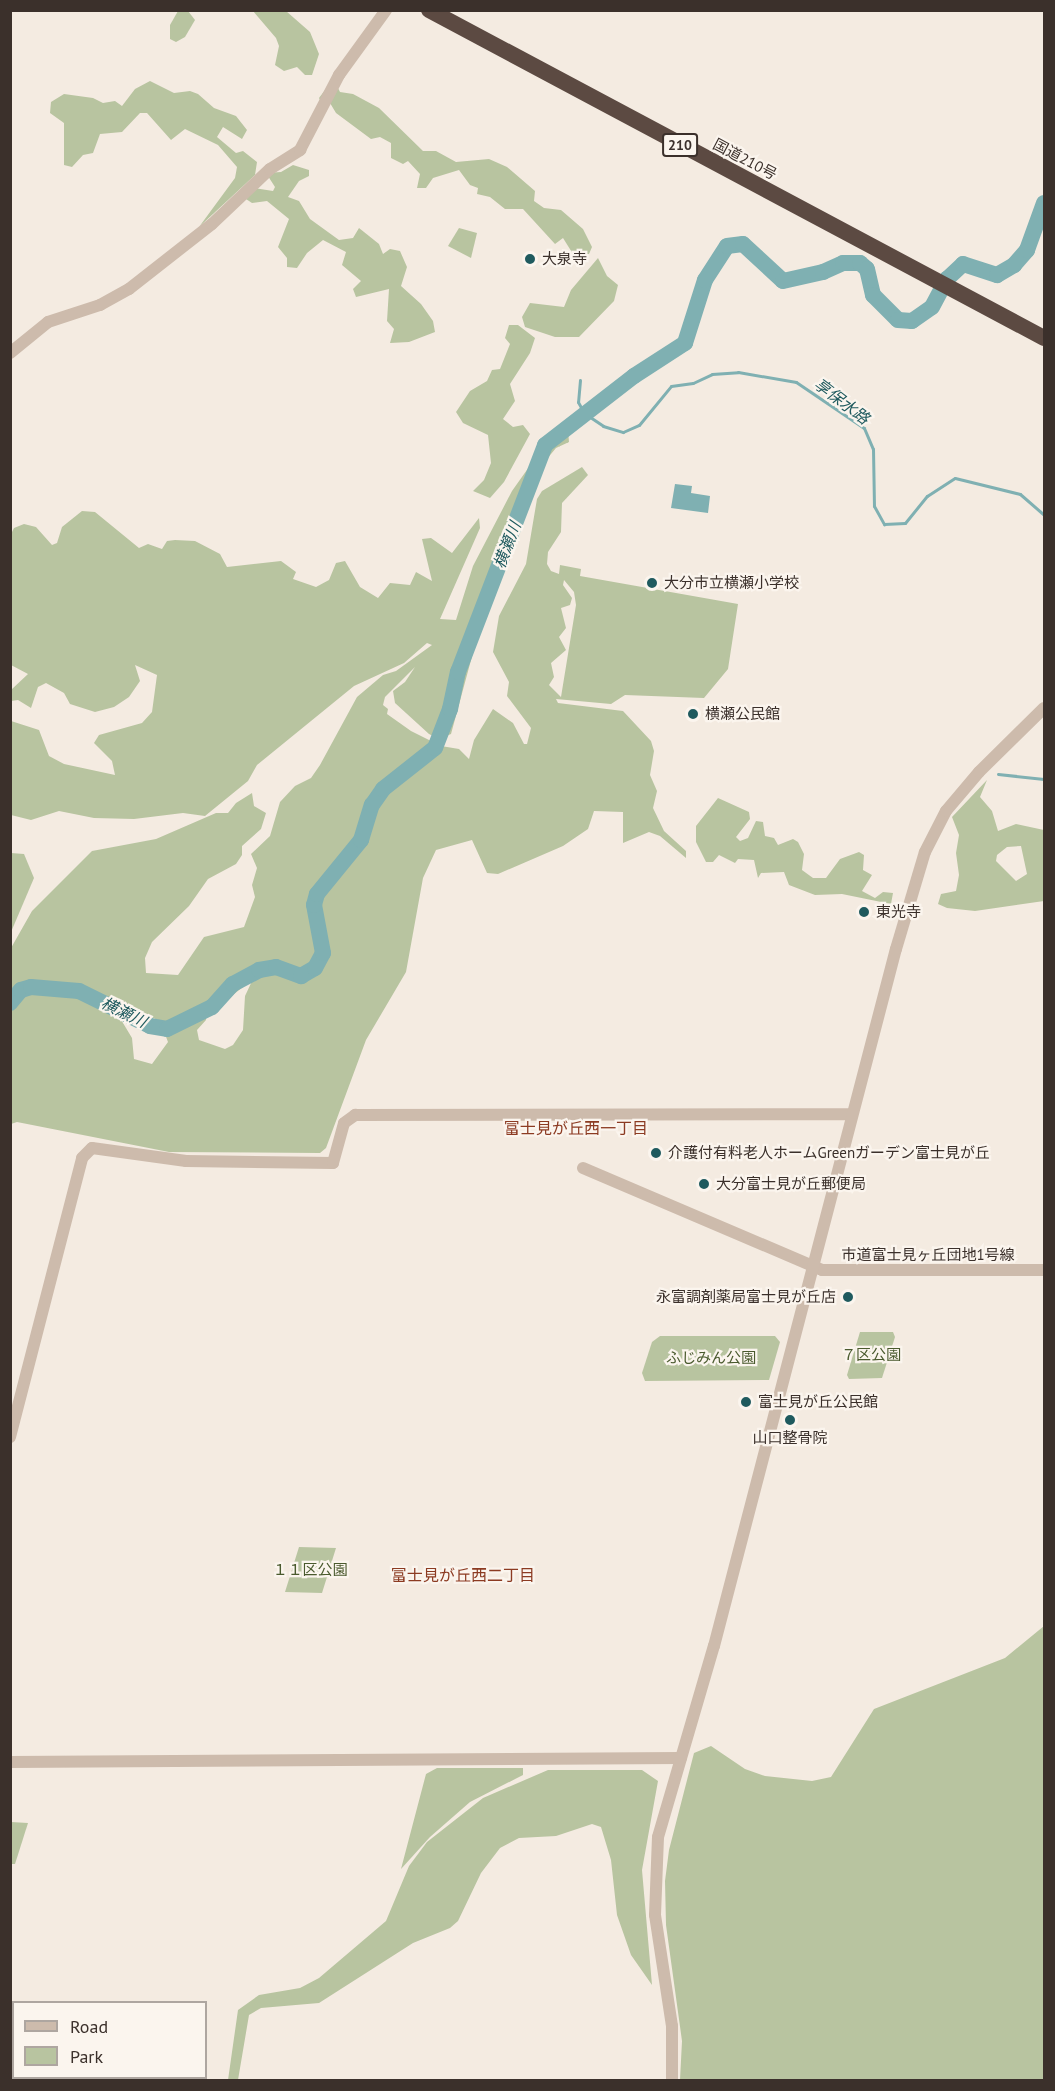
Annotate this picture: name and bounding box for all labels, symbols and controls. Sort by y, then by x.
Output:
road number: 210 [662,134,698,156]
street label: 国道210号 [710,135,780,183]
place label: 大泉寺 [542,250,587,268]
marker: 大泉寺 [523,252,537,266]
water label: 享保水路 [811,374,873,428]
water label: 横瀬川 [489,519,525,571]
place label: 大分市立横瀬小学校 [664,574,799,592]
marker: 大分市立横瀬小学校 [645,576,659,590]
place label: 横瀬公民館 [705,705,780,723]
marker: 横瀬公民館 [686,707,700,721]
place label: 東光寺 [876,903,921,921]
marker: 東光寺 [857,905,871,919]
water label: 横瀬川 [98,993,150,1031]
district label: 富士見が丘西一丁目 [504,1118,648,1138]
place label: 介護付有料老人ホームGreenガーデン富士見が丘 [668,1144,991,1162]
marker: 介護付有料老人ホームGreenガーデン富士見が丘 [649,1146,663,1160]
place label: 大分富士見が丘郵便局 [716,1175,866,1193]
marker: 大分富士見が丘郵便局 [697,1177,711,1191]
street label: 市道富士見ヶ丘団地1号線 [841,1246,1015,1264]
place label: 永富調剤薬局富士見が丘店 [656,1288,836,1306]
marker: 永富調剤薬局富士見が丘店 [841,1290,855,1304]
park label: ７区公園 [841,1346,901,1364]
park label: ふじみん公園 [666,1349,756,1367]
place label: 富士見が丘公民館 [758,1393,878,1411]
marker: 富士見が丘公民館 [739,1395,753,1409]
marker: 山口整骨院 [783,1413,797,1427]
place label: 山口整骨院 [753,1429,827,1447]
park label: １１区公園 [273,1561,347,1579]
district label: 富士見が丘西二丁目 [391,1565,535,1585]
legend [12,2001,207,2079]
text: Road [70,2015,108,2038]
text: Park [70,2045,103,2068]

